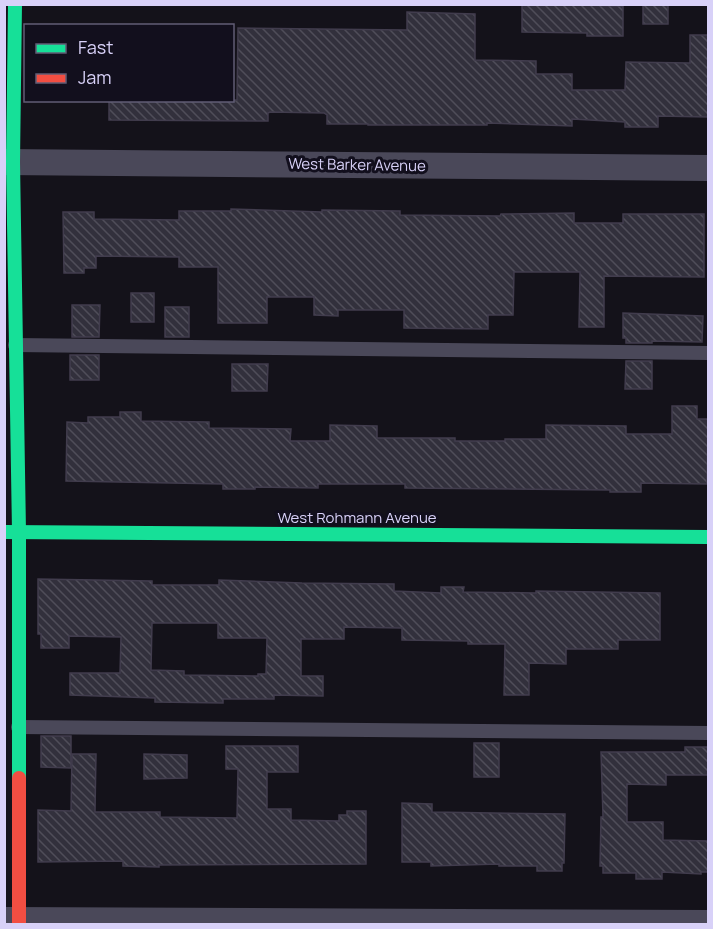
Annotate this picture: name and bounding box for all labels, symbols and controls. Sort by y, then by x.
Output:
legend [24,24,234,102]
text: Fast [78,35,113,59]
text: Jam [78,65,112,89]
street label: West Barker Avenue [288,153,426,176]
street label: West Rohmann Avenue [277,507,437,528]

